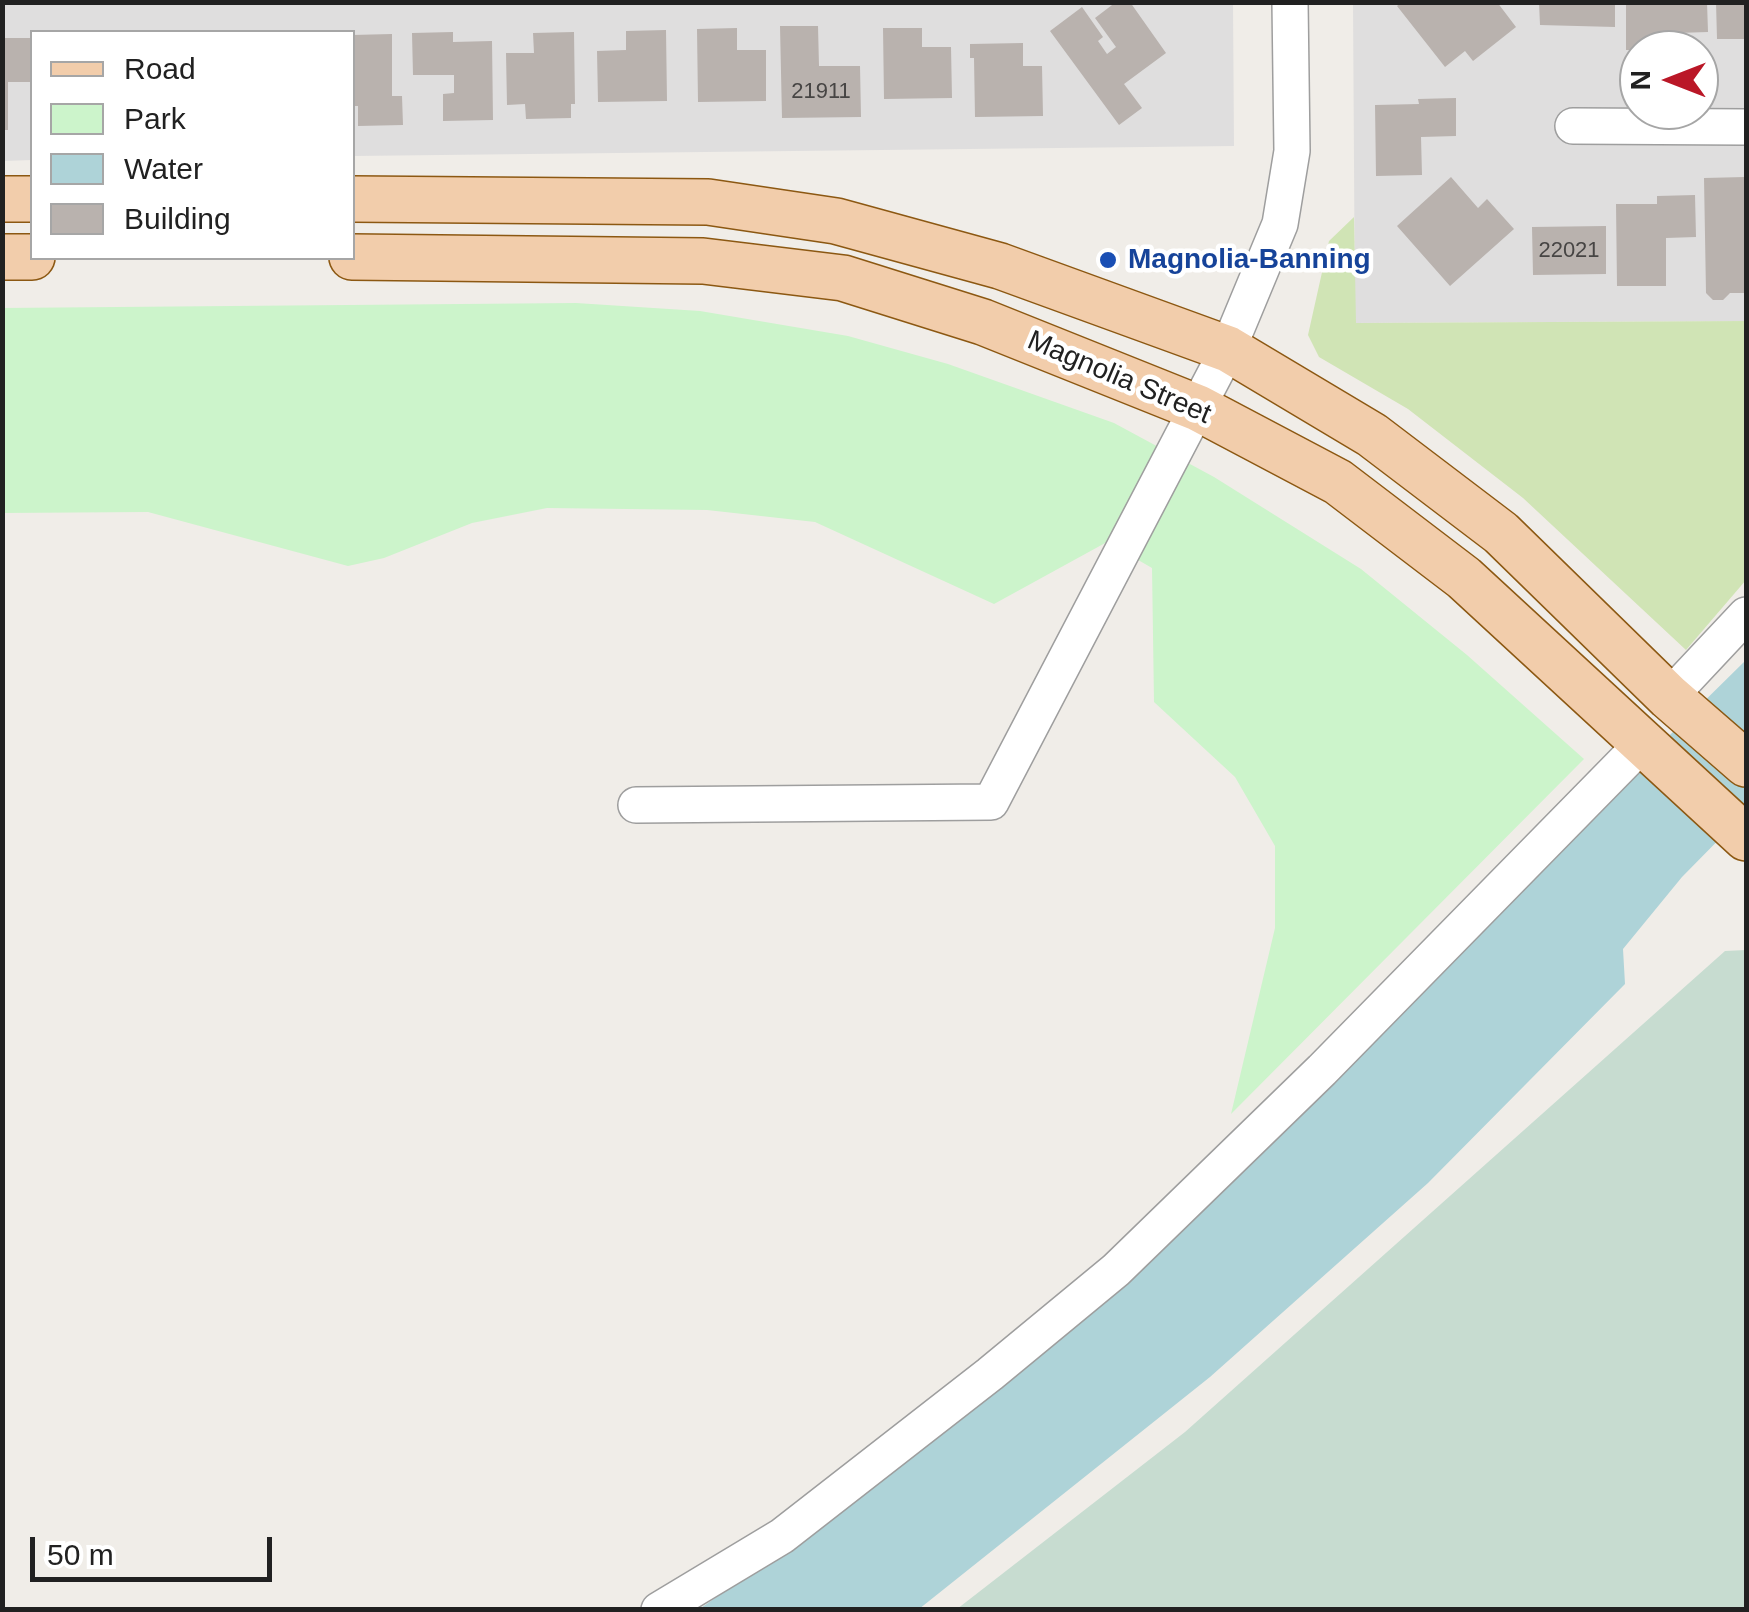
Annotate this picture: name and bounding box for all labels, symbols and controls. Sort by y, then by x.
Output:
legend [30,30,355,260]
north arrow [1619,30,1719,130]
text: Road [124,52,196,85]
text: N [1625,70,1656,90]
house number: 21911 [791,79,851,105]
text: Park [124,102,186,135]
text: Water [124,152,203,185]
text: Building [124,202,231,235]
house number: 22021 [1538,238,1600,264]
place label: Magnolia-Banning [1128,243,1371,277]
marker: Magnolia-Banning [1097,249,1119,271]
street label: Magnolia Street [1022,324,1216,432]
scale bar [35,1517,278,1579]
text: 50 m [47,1538,114,1571]

